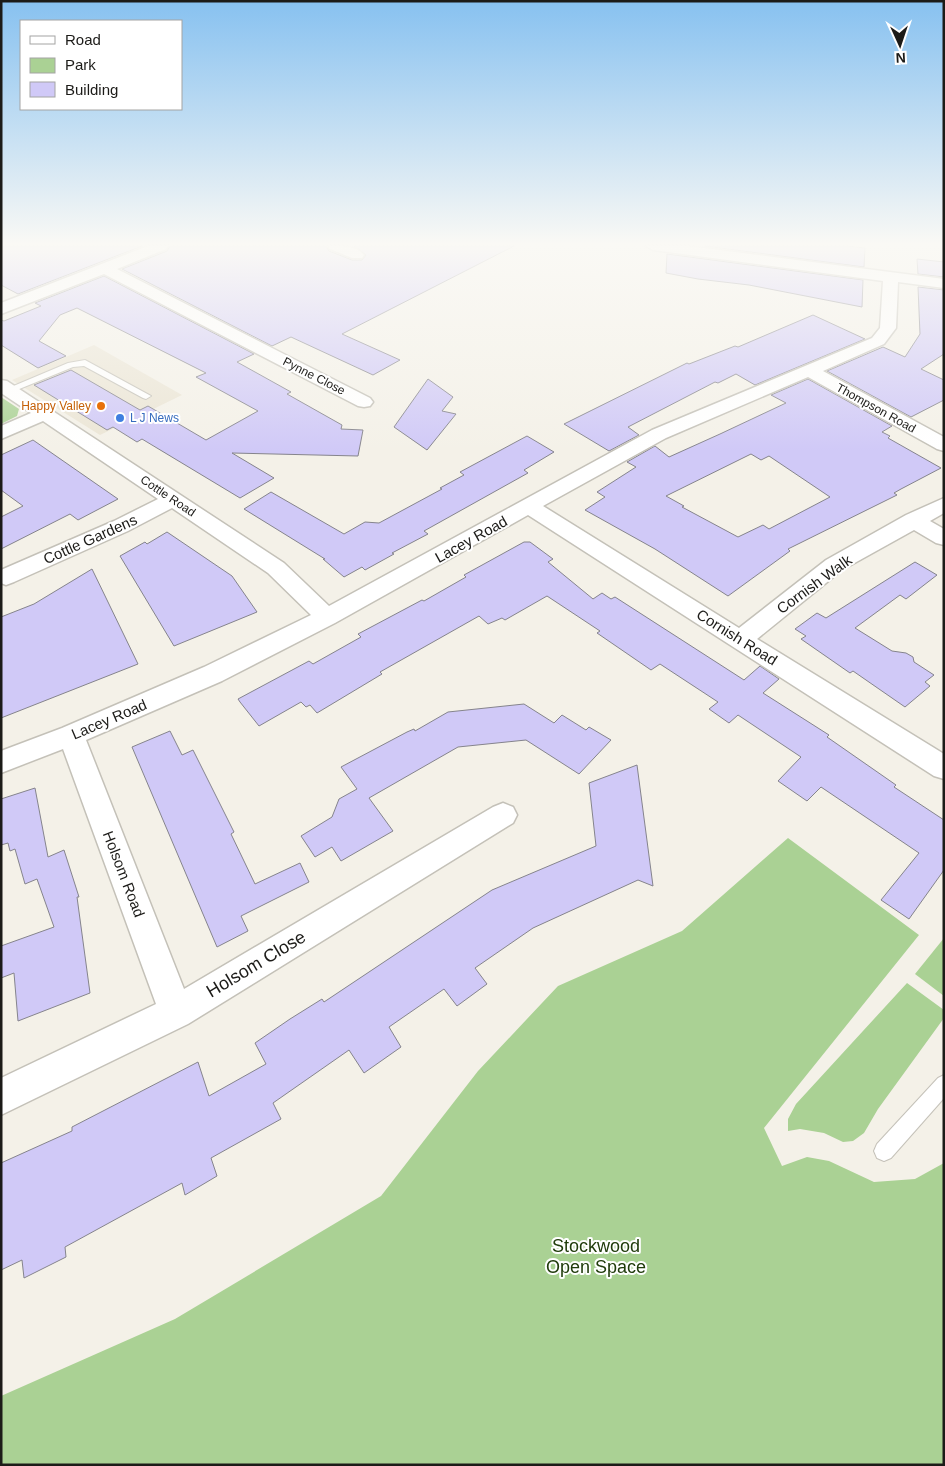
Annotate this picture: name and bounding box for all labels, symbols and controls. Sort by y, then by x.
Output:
legend [20,20,182,110]
north arrow [875,20,925,70]
text: Road [65,31,101,48]
text: N [895,50,906,66]
text: Park [65,56,96,73]
text: Building [65,81,118,98]
street label: Pynne Close [281,354,348,398]
street label: Thompson Road [834,380,918,436]
place label: Happy Valley [21,399,91,413]
marker: Happy Valley [95,400,107,412]
place label: L J News [130,411,179,425]
marker: L J News [114,412,126,424]
street label: Cottle Road [138,472,198,520]
street label: Cottle Gardens [40,511,140,567]
street label: Lacey Road [432,512,510,566]
street label: Cornish Walk [773,551,855,617]
street label: Cornish Road [694,605,780,669]
street label: Lacey Road [69,696,149,742]
street label: Holsom Road [100,829,148,919]
street label: Holsom Close [203,927,309,1001]
park label: Stockwood Open Space [546,1236,646,1277]

